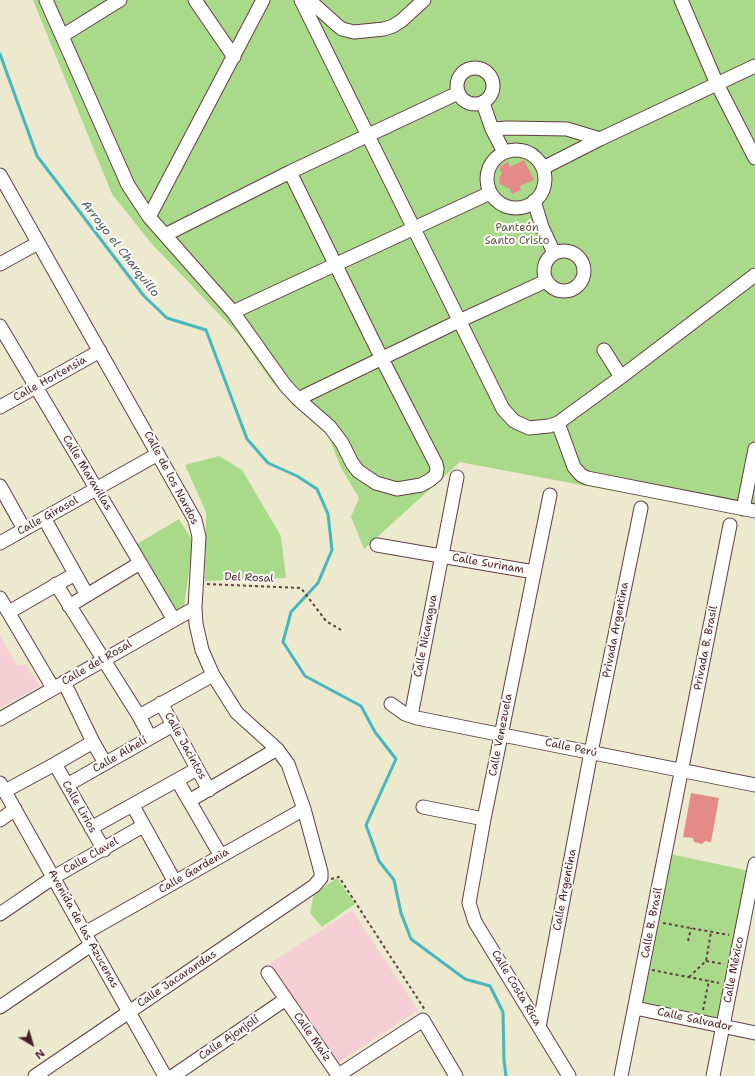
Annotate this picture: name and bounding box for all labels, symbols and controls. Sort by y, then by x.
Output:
water label: Arroyo el Charquillo [78,198,162,300]
park label: Panteón Santo Cristo [485,221,549,247]
street label: Calle Hortensia [11,353,89,405]
street label: Calle de los Nardos [141,429,201,527]
street label: Calle Maravillas [59,433,115,513]
street label: Calle Girasol [15,494,81,538]
street label: Calle Surinam [451,551,525,577]
street label: Del Rosal [224,571,274,585]
street label: Privada Argentina [600,581,632,679]
street label: Calle Nicaragua [411,593,441,679]
street label: Privada B. Brasil [691,605,721,691]
street label: Calle del Rosal [59,637,135,689]
street label: Calle Venezuela [486,692,516,778]
street label: Calle Jacintos [161,710,209,782]
street label: Calle Alhelí [91,734,149,776]
street label: Calle Perú [544,736,598,760]
street label: Calle Lirios [59,778,99,836]
street label: Calle Clavel [61,835,121,877]
street label: Calle Gardenia [156,846,232,896]
street label: Calle Argentina [551,848,579,932]
street label: Avenida de las Azucenas [45,867,121,991]
street label: Calle B. Brasil [639,887,665,959]
street label: Calle México [721,936,747,1004]
street label: Calle Jacarandas [135,948,219,1010]
street label: Calle Costa Rica [488,948,544,1028]
street label: Calle Salvador [656,1006,734,1034]
street label: Calle Maíz [290,1010,334,1064]
street label: Calle Ajonjolí [196,1013,262,1063]
north arrow [12,1024,52,1064]
text: N [32,1045,48,1062]

